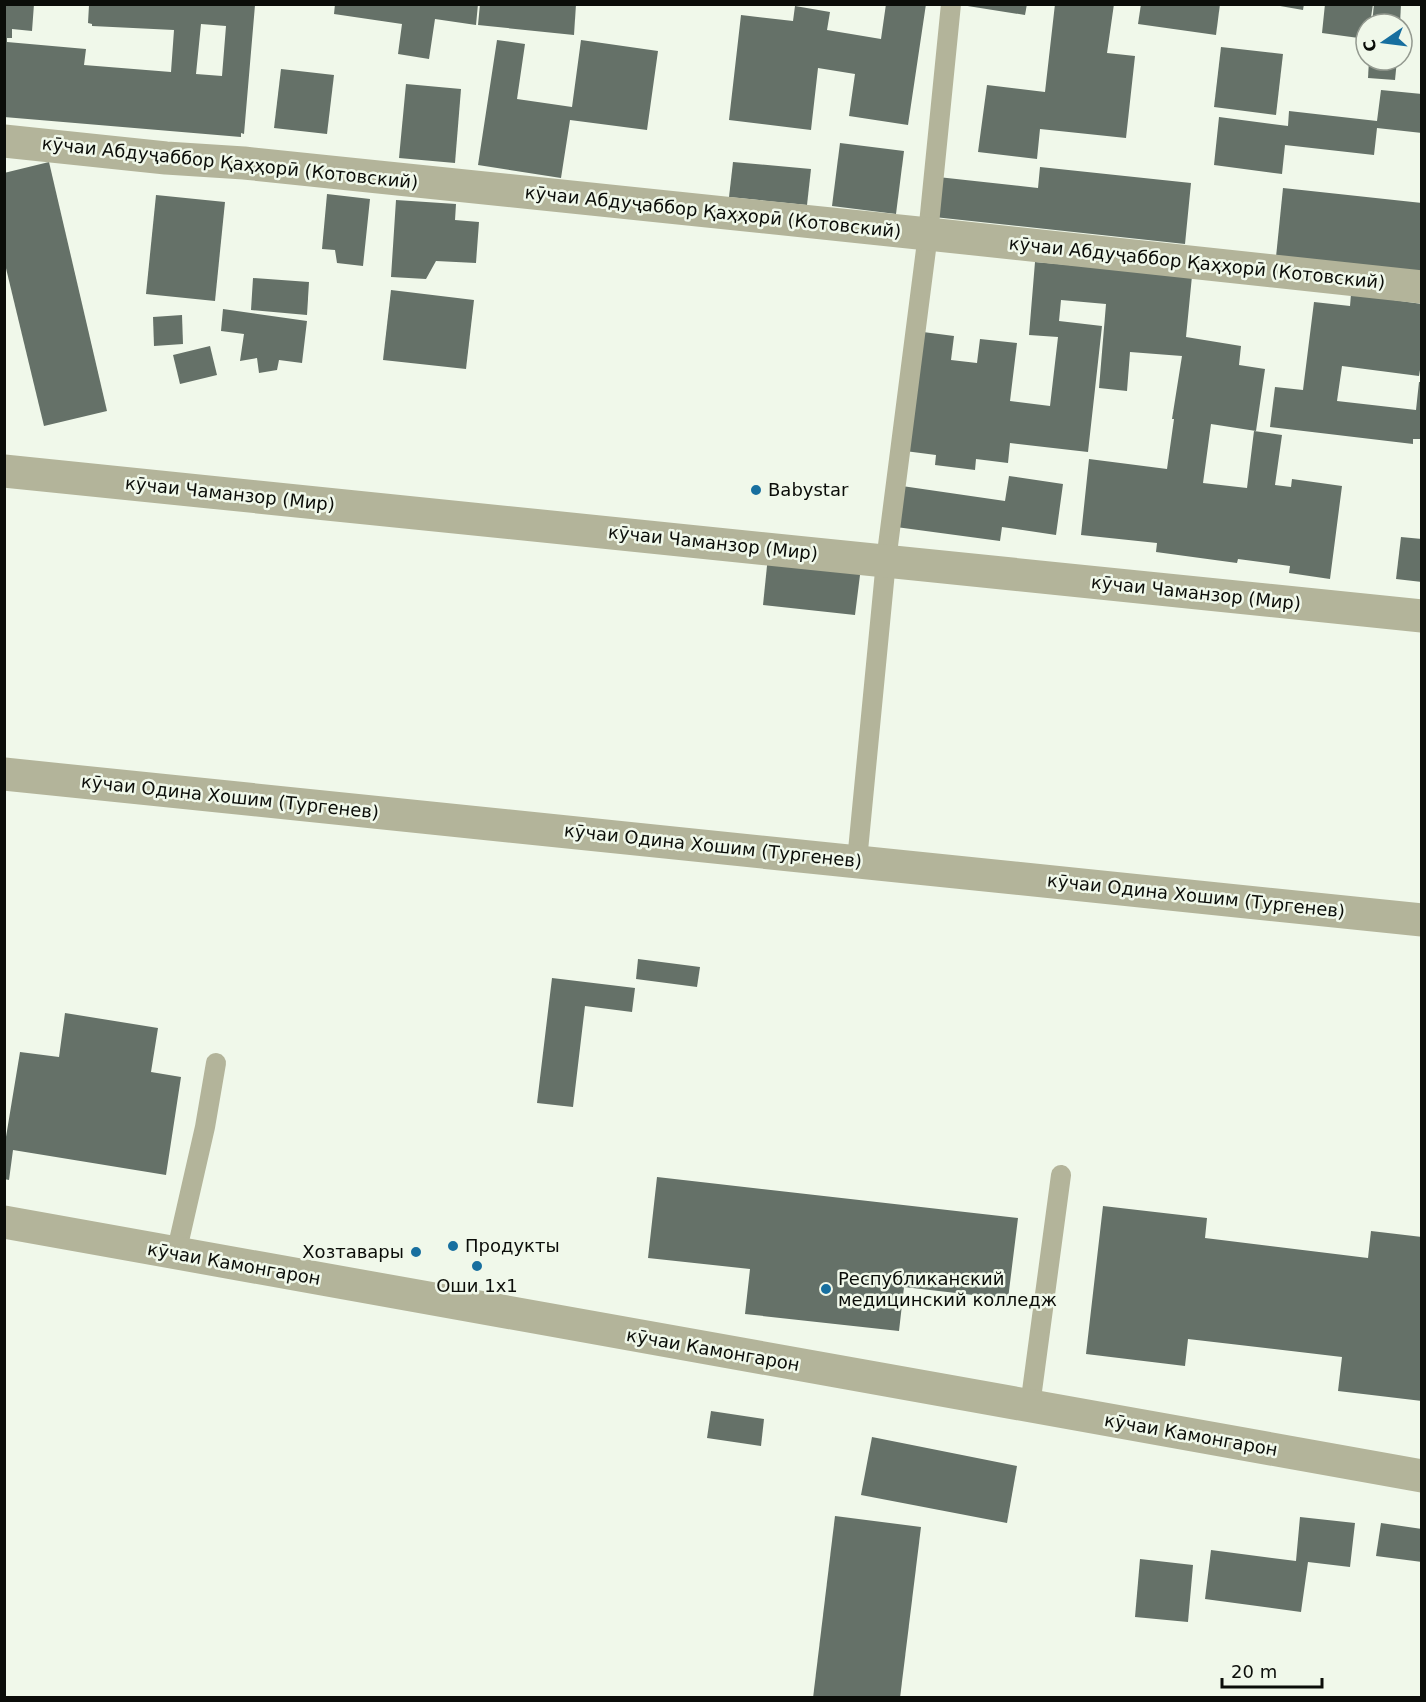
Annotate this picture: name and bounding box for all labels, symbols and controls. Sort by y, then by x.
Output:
north arrow [1354,12,1414,72]
text: С [1359,38,1381,54]
street label: кӯчаи Абдуҷаббор Қаҳҳорӣ (Котовский) [41,132,419,193]
street label: кӯчаи Абдуҷаббор Қаҳҳорӣ (Котовский) [524,181,902,242]
street label: кӯчаи Абдуҷаббор Қаҳҳорӣ (Котовский) [1008,232,1386,293]
street label: кӯчаи Чаманзор (Мир) [124,472,336,515]
place label: Babystar [768,479,849,500]
marker: Babystar [749,483,763,497]
street label: кӯчаи Чаманзор (Мир) [607,521,819,564]
street label: кӯчаи Чаманзор (Мир) [1090,571,1302,614]
street label: кӯчаи Одина Хошим (Тургенев) [80,770,380,823]
street label: кӯчаи Одина Хошим (Тургенев) [563,819,863,872]
street label: кӯчаи Одина Хошим (Тургенев) [1046,869,1346,922]
place label: Продукты [465,1235,560,1256]
street label: кӯчаи Камонгарон [146,1238,322,1289]
marker: Продукты [446,1239,460,1253]
place label: Хозтавары [302,1241,404,1262]
marker: Хозтавары [409,1245,423,1259]
marker: Оши 1x1 [470,1259,484,1273]
place label: Республиканский медицинский колледж [838,1268,1057,1310]
place label: Оши 1x1 [436,1275,518,1296]
marker: Республиканский медицинский колледж [819,1282,833,1296]
street label: кӯчаи Камонгарон [625,1324,801,1375]
street label: кӯчаи Камонгарон [1103,1409,1279,1460]
scale bar [1222,1651,1322,1689]
text: 20 m [1231,1661,1277,1682]

